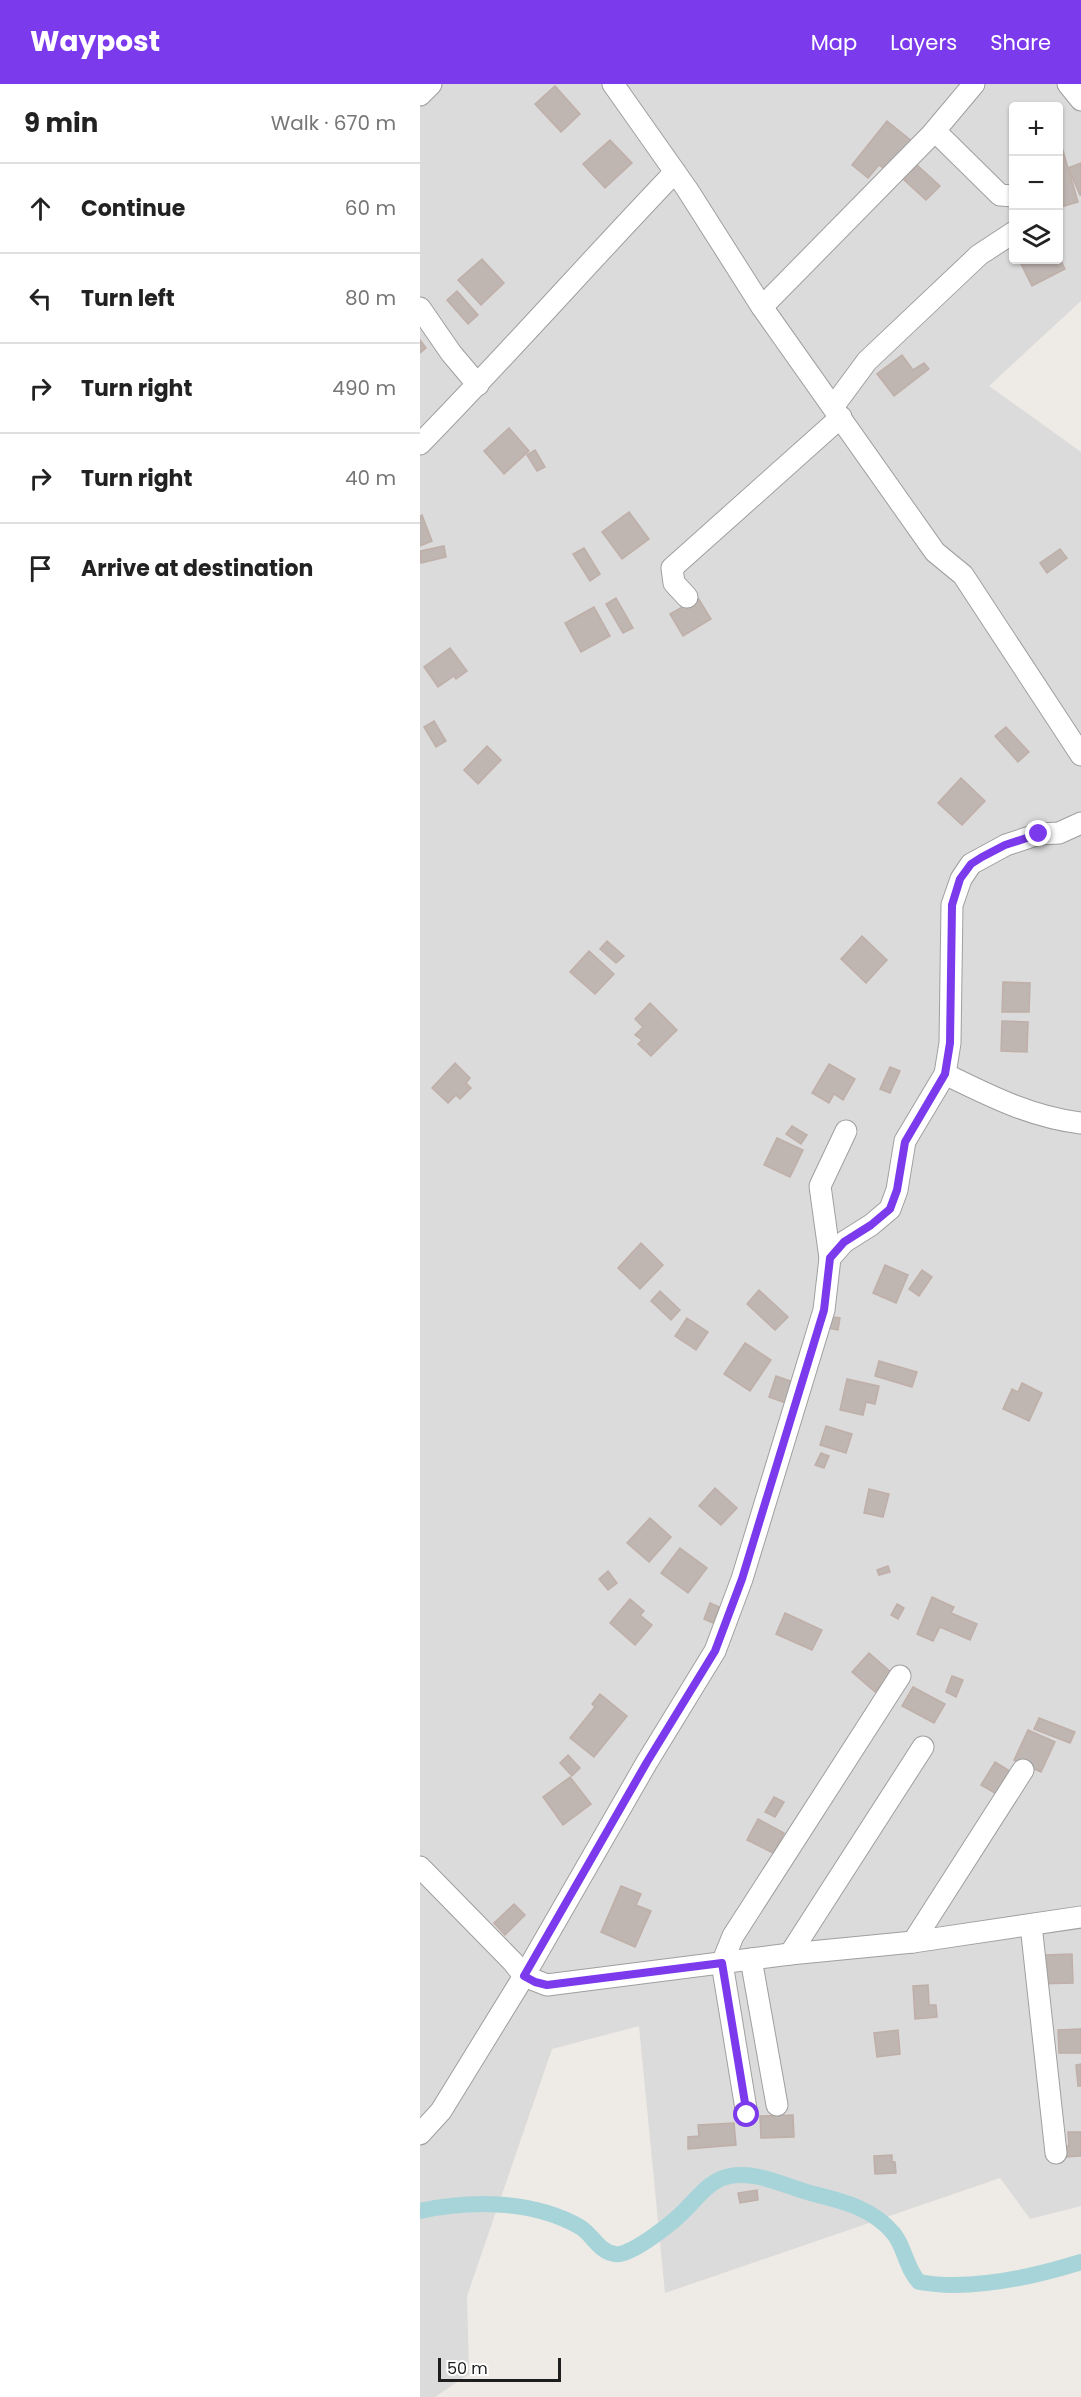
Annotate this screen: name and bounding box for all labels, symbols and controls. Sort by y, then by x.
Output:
text: Waypost [30,22,160,61]
text: Map [811,28,857,57]
text: Layers [890,28,957,57]
text: Share [990,28,1051,57]
map controls [1009,102,1063,264]
button: + [1009,102,1063,156]
text: 9 min [24,105,98,141]
text: Walk · 670 m [271,109,396,137]
button: − [1009,156,1063,210]
icon: ahead [24,192,57,225]
text: Continue [81,193,185,224]
text: 60 m [345,194,396,222]
button: layers [1009,210,1063,264]
icon: left [24,282,57,315]
text: Turn left [81,283,175,314]
text: 80 m [345,284,396,312]
icon: right [24,372,57,405]
text: Turn right [81,373,192,404]
text: 490 m [332,374,396,402]
icon: right [24,462,57,495]
text: Turn right [81,463,192,494]
text: 40 m [345,464,396,492]
icon: arrive [24,552,57,585]
text: Arrive at destination [81,553,313,584]
route end [1025,820,1051,846]
route start [733,2101,759,2127]
scale bar [438,2355,561,2382]
text: 50 m [447,2357,488,2380]

